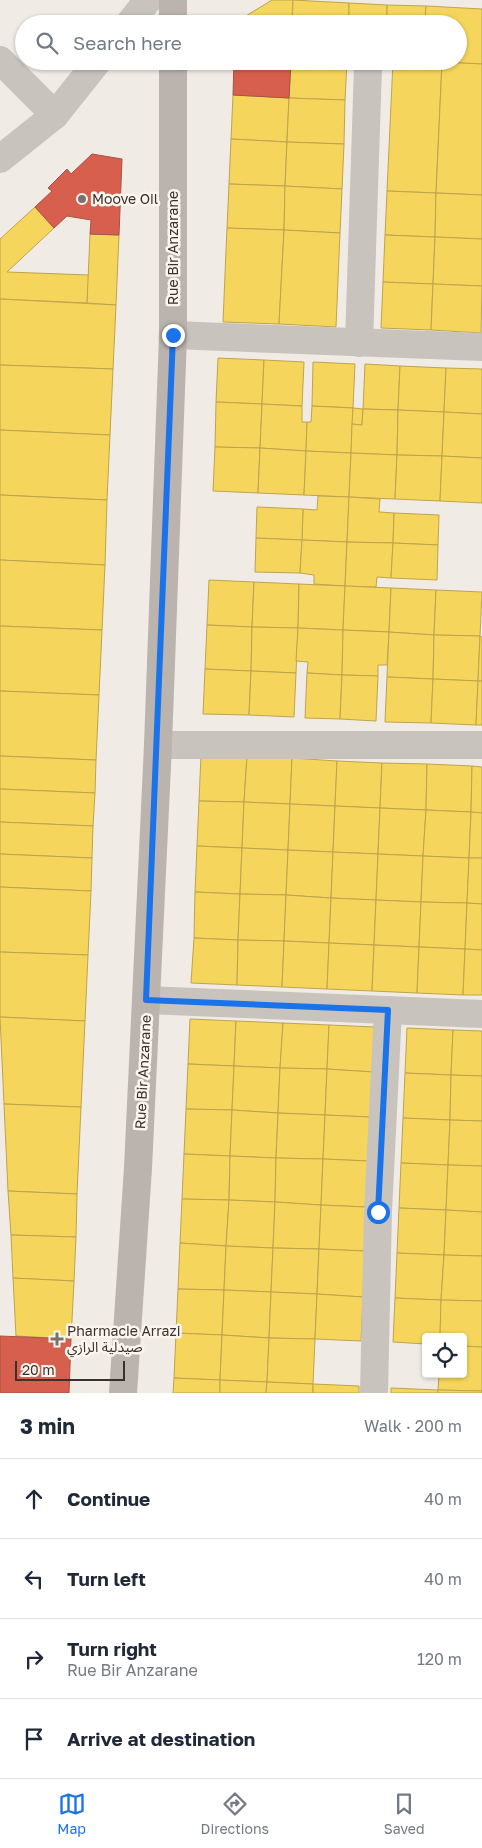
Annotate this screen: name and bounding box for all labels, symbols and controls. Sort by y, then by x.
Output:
search box [15,15,467,70]
icon: search [33,29,61,57]
text: Search here [73,31,182,54]
place label: Moove Oil [92,190,158,207]
street label: Rue Bir Anzarane [164,191,181,305]
marker: Moove Oil [76,193,88,205]
route end [162,324,185,347]
street label: Rue Bir Anzarane [131,1014,154,1130]
route start [367,1201,390,1224]
place label: Pharmacie Arrazi صيدلية الرازي [67,1322,180,1358]
marker: Pharmacie Arrazi صيدلية الرازي [51,1333,63,1345]
map controls [422,1333,467,1378]
button: locate [422,1333,467,1378]
scale bar [15,1358,125,1381]
text: 20 m [22,1361,55,1378]
text: 3 min [20,1413,75,1439]
text: Walk · 200 m [364,1416,462,1436]
icon: ahead [20,1485,48,1513]
text: Continue [67,1487,150,1510]
text: 40 m [424,1489,462,1509]
icon: left [20,1565,48,1593]
text: Turn left [67,1567,146,1590]
text: 40 m [424,1569,462,1589]
text: Turn right [67,1637,157,1660]
icon: right [20,1645,48,1673]
text: 120 m [417,1649,462,1669]
text: Rue Bir Anzarane [67,1660,198,1680]
icon: arrive [20,1725,48,1753]
text: Arrive at destination [67,1727,255,1750]
tab: Map [57,1790,86,1837]
tab: Directions [201,1790,269,1837]
tab: Saved [384,1790,425,1837]

